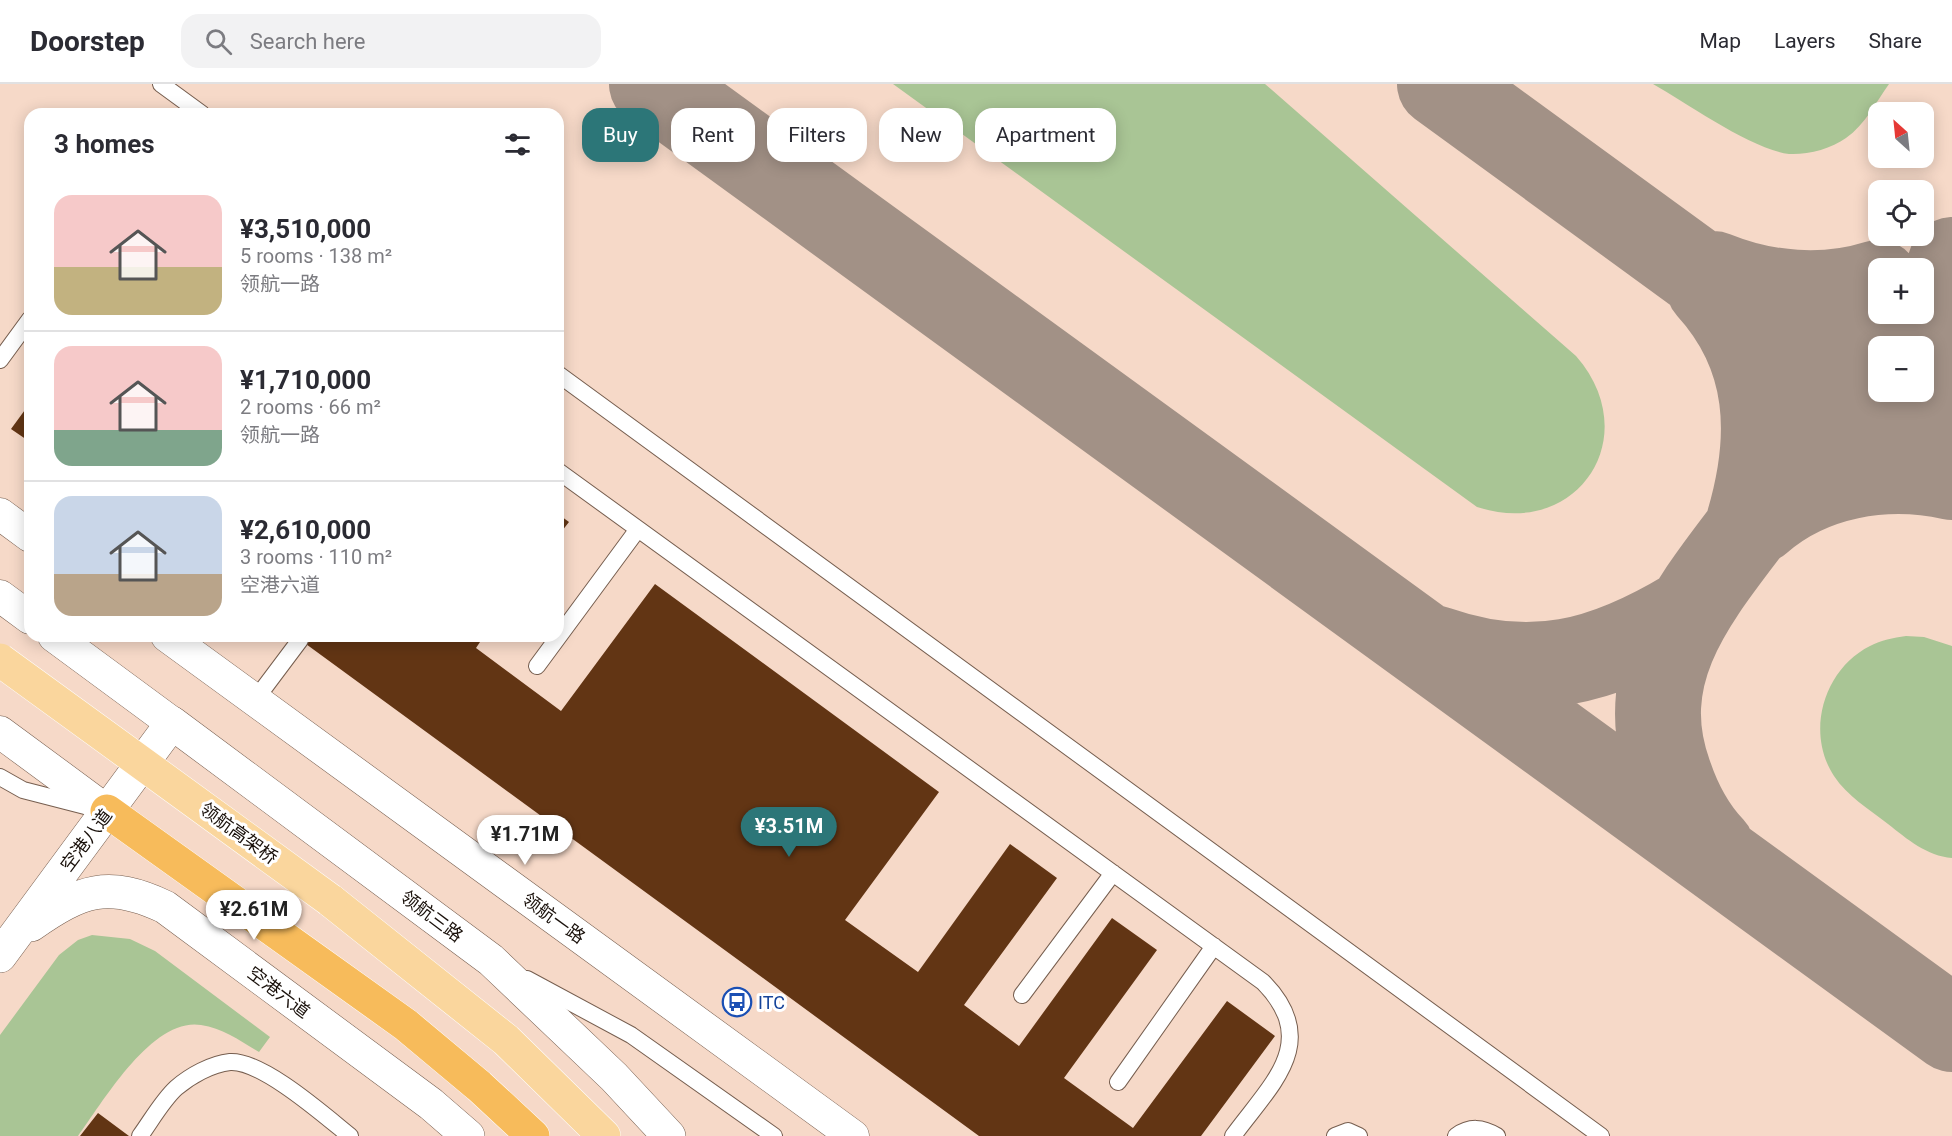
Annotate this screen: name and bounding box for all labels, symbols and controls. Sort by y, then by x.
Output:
search box [181,14,601,68]
text: Doorstep [30,25,145,58]
icon: search [202,25,235,58]
text: Search here [250,29,366,54]
text: Map [1699,29,1741,53]
text: Layers [1774,29,1835,53]
text: Share [1868,29,1922,53]
north arrow [1868,102,1934,168]
map controls [1868,102,1934,402]
chip: Buy [582,108,659,162]
chip: Rent [671,108,755,162]
chip: Filters [767,108,867,162]
chip: New [879,108,963,162]
chip: Apartment [975,108,1116,162]
icon: filters [501,128,534,161]
text: 3 homes [54,129,155,159]
button: locate [1868,180,1934,246]
text: ¥3,510,000 [240,214,371,244]
icon: home [102,219,174,291]
text: 5 rooms · 138 m² [240,244,392,268]
button: + [1868,258,1934,324]
text: 领航一路 [240,272,320,296]
button: − [1868,336,1934,402]
text: ¥1,710,000 [240,365,371,395]
icon: home [102,370,174,442]
text: 2 rooms · 66 m² [240,395,381,419]
text: 领航一路 [240,423,320,447]
text: ¥2,610,000 [240,515,371,545]
icon: home [102,520,174,592]
text: 3 rooms · 110 m² [240,545,392,569]
text: 空港六道 [240,573,320,597]
street label: 领航高架桥 [196,798,282,868]
street label: 空港八道 [56,805,116,875]
pin: ¥3.51M [740,807,838,858]
text: ¥3.51M [755,814,823,838]
pin: ¥1.71M [476,815,574,866]
text: ¥1.71M [491,822,559,846]
street label: 领航三路 [397,886,467,946]
street label: 领航一路 [519,888,589,948]
pin: ¥2.61M [205,890,303,941]
text: ¥2.61M [220,897,288,921]
street label: 空港六道 [244,962,314,1022]
bus stop icon: ITC [721,986,753,1018]
place label: ITC [758,992,785,1013]

